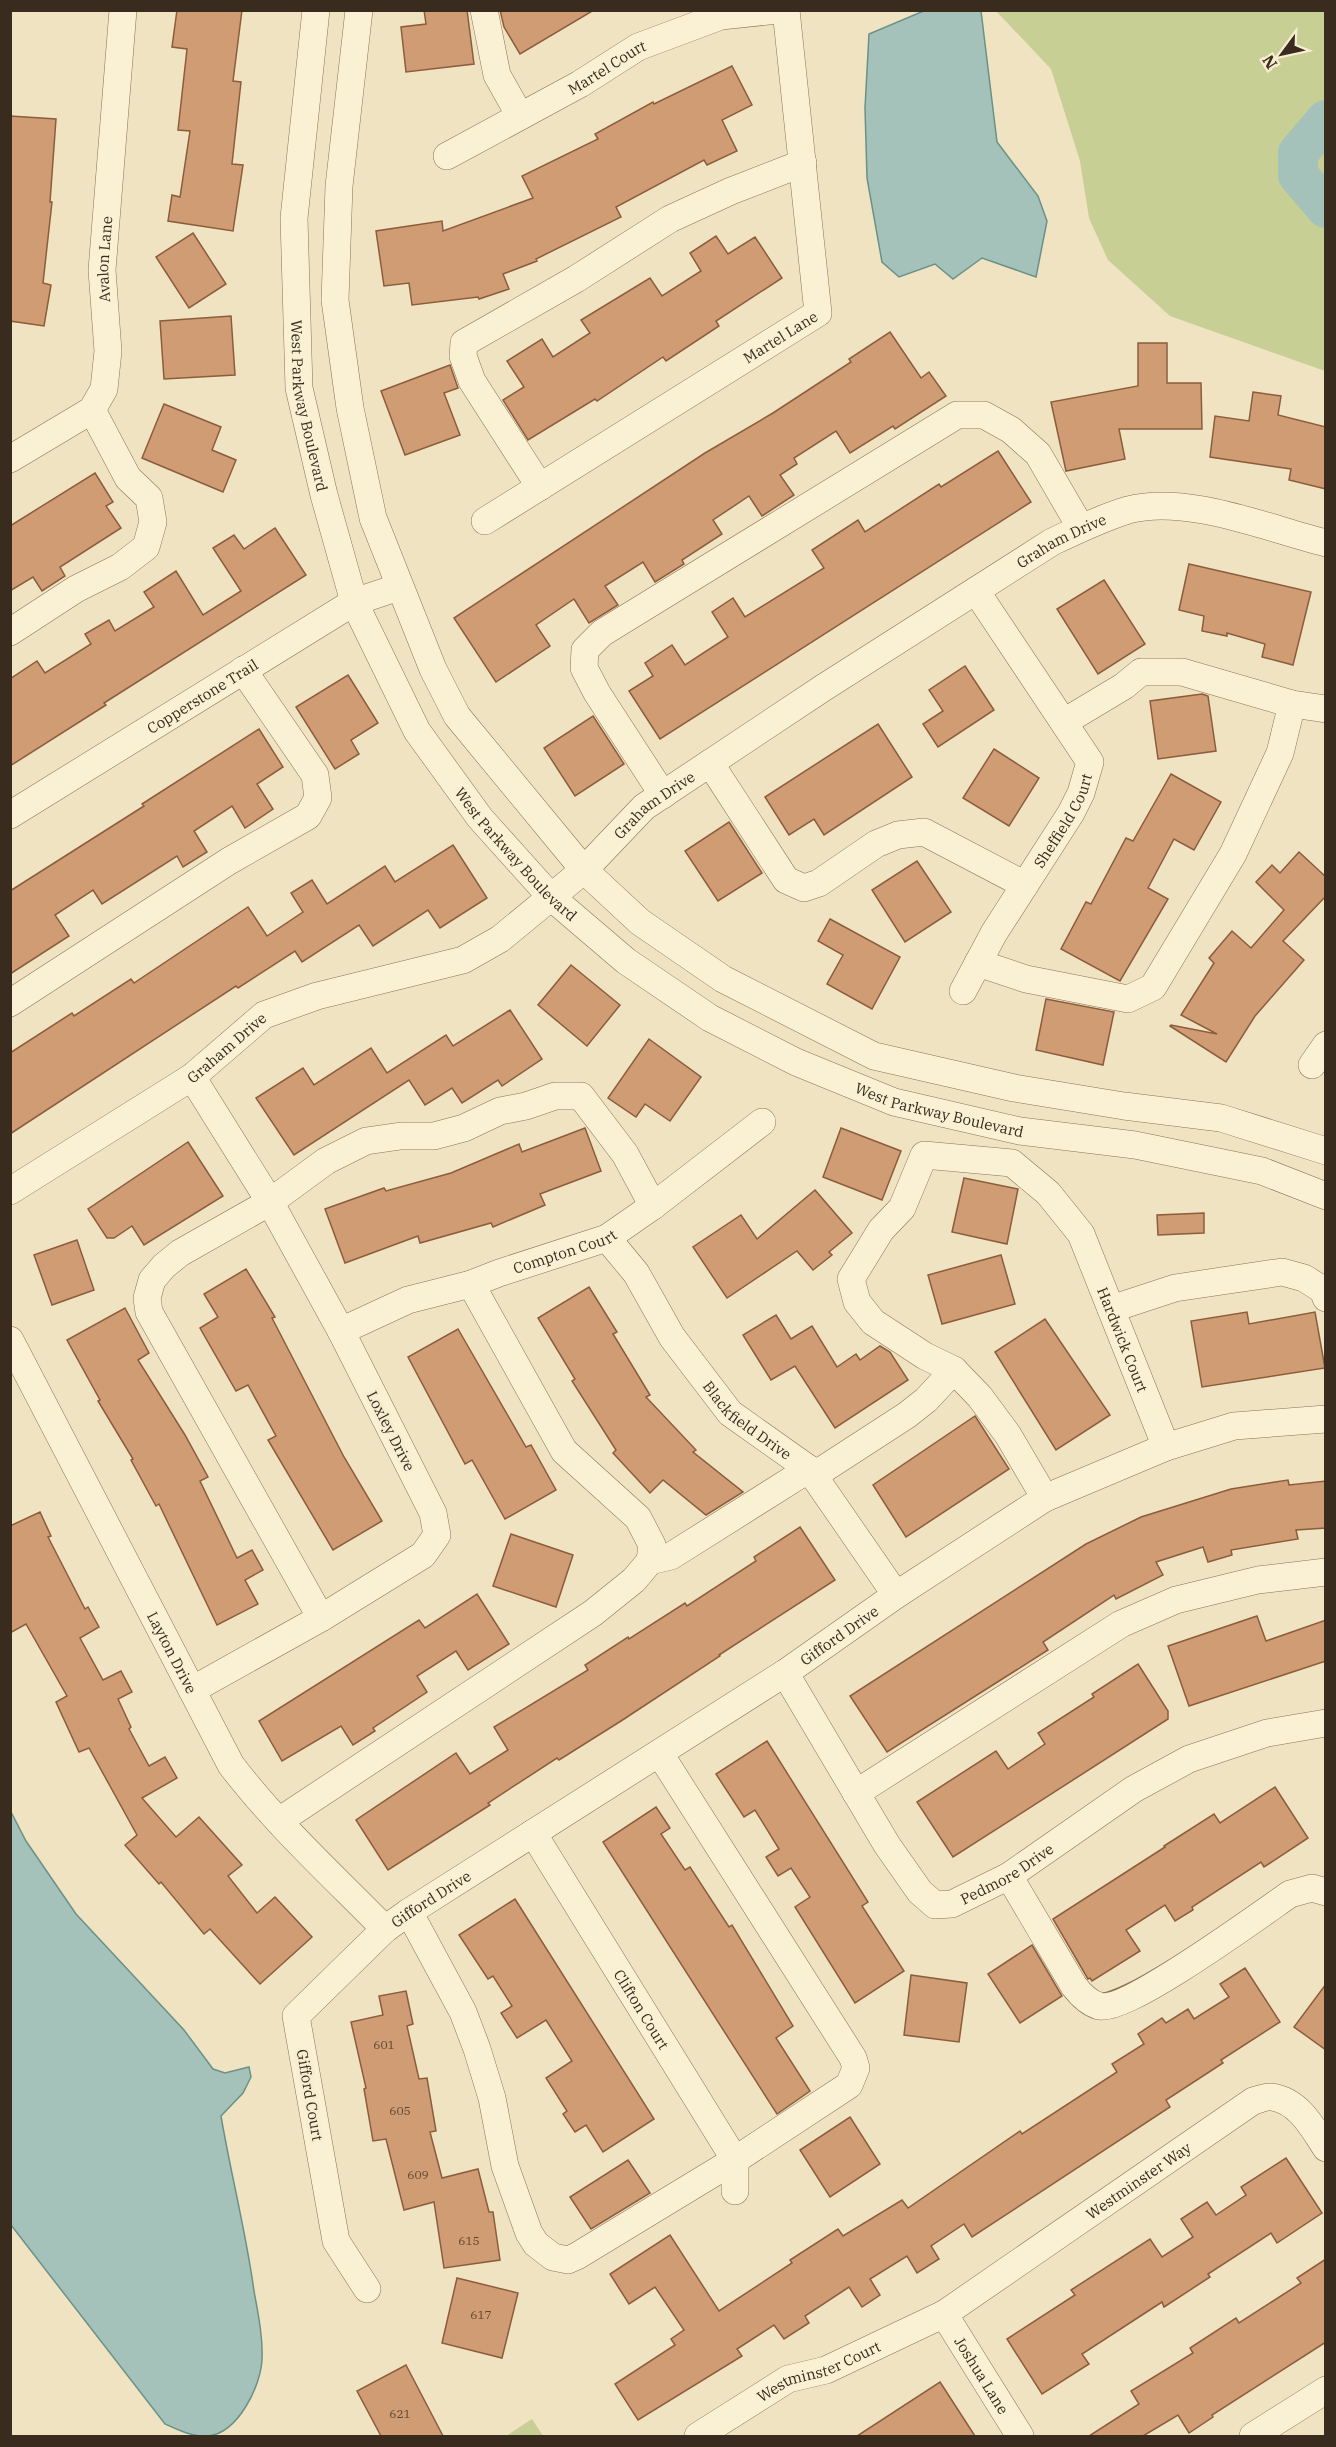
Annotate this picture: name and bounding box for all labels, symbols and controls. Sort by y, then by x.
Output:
north arrow [1252,24,1312,84]
street label: Martel Court [564,36,648,98]
text: N [1258,51,1281,73]
street label: Avalon Lane [92,215,116,303]
street label: Martel Lane [739,306,821,367]
street label: West Parkway Boulevard [287,320,332,493]
street label: Graham Drive [1013,509,1109,572]
street label: Copperstone Trail [143,654,261,738]
street label: Graham Drive [609,767,698,843]
street label: Sheffield Court [1029,771,1096,871]
street label: West Parkway Boulevard [451,783,581,925]
street label: Graham Drive [183,1008,270,1087]
street label: West Parkway Boulevard [852,1078,1026,1141]
street label: Compton Court [510,1225,620,1277]
street label: Hardwick Court [1094,1284,1153,1395]
street label: Blackfield Drive [699,1377,795,1463]
street label: Loxley Drive [363,1388,419,1474]
street label: Gifford Drive [796,1601,882,1669]
street label: Layton Drive [143,1608,202,1696]
street label: Pedmore Drive [957,1839,1057,1908]
street label: Gifford Drive [387,1866,474,1931]
street label: Clifton Court [610,1966,674,2053]
house number: 601 [373,2037,395,2052]
street label: Gifford Court [293,2048,327,2142]
house number: 605 [389,2103,411,2118]
street label: Westminster Way [1082,2137,1194,2223]
house number: 609 [407,2167,429,2182]
house number: 615 [458,2233,480,2248]
house number: 617 [470,2307,492,2322]
street label: Joshua Lane [951,2333,1013,2417]
street label: Westminster Court [753,2336,883,2406]
house number: 621 [389,2406,411,2421]

